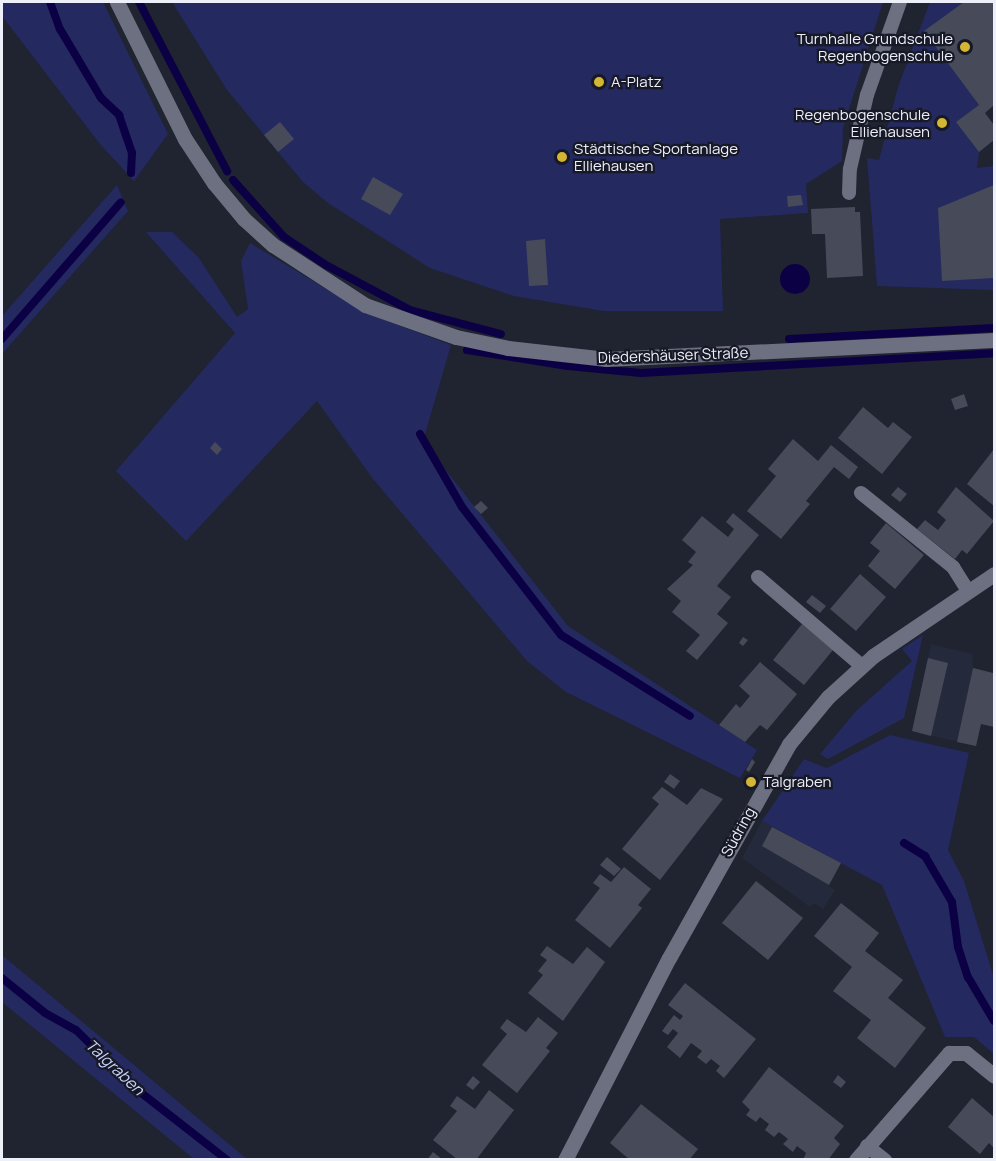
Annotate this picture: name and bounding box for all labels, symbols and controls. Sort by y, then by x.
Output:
place label: Turnhalle Grundschule Regenbogenschule [797,29,953,64]
marker: Turnhalle Grundschule Regenbogenschule [958,40,972,54]
place label: A-Platz [611,73,662,91]
marker: A-Platz [592,75,606,89]
place label: Regenbogenschule Elliehausen [795,105,930,140]
marker: Regenbogenschule Elliehausen [935,116,949,130]
place label: Städtische Sportanlage Elliehausen [574,139,738,174]
marker: Städtische Sportanlage Elliehausen [555,150,569,164]
street label: Diedershäuser Straße [597,343,749,367]
place label: Talgraben [763,773,831,791]
marker: Talgraben [744,775,758,789]
street label: Südring [717,804,759,860]
water label: Talgraben [82,1035,148,1099]

